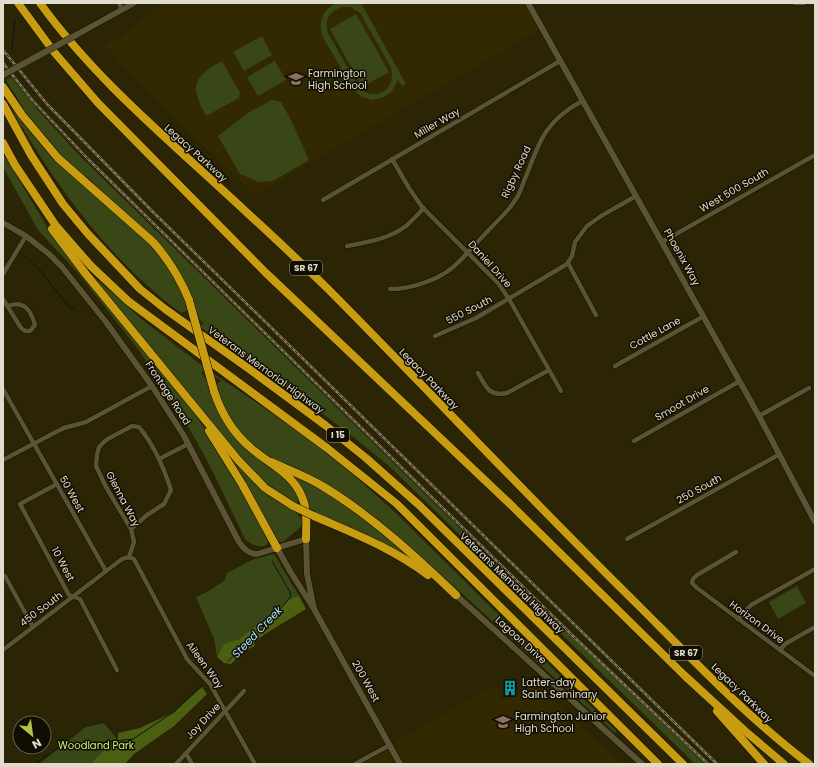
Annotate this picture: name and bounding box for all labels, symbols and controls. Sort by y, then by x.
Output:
place label: Farmington High School [308,66,367,93]
school or university icon: Farmington High School [287,70,305,88]
street label: Miller Way [411,104,463,142]
street label: Legacy Parkway [161,121,231,186]
street label: Rigby Road [497,143,535,201]
street label: West 500 South [697,164,771,216]
street label: Phoenix Way [660,226,704,289]
street label: Daniel Drive [465,237,515,291]
road number: SR 67 [290,261,322,275]
street label: 550 South [443,292,495,328]
street label: Cottle Lane [627,313,683,353]
street label: Veterans Memorial Highway [205,323,327,418]
street label: Legacy Parkway [396,345,463,413]
street label: Frontage Road [142,358,194,428]
street label: Smoot Drive [652,381,712,425]
road number: I 15 [327,428,349,442]
street label: Glenna Way [102,469,144,530]
street label: 250 South [674,470,724,508]
street label: 50 West [56,473,88,515]
street label: Veterans Memorial Highway [456,529,568,637]
street label: 10 West [48,544,78,584]
street label: 450 South [16,588,66,630]
street label: Horizon Drive [726,597,788,647]
water label: Steed Creek [228,602,287,662]
street label: Lagoon Drive [492,613,550,667]
street label: Aileen Way [183,638,228,692]
road number: SR 67 [670,646,702,660]
street label: 200 West [348,657,384,705]
street label: Legacy Parkway [708,660,776,727]
place label: Latter-day Saint Seminary [522,675,598,702]
building icon: Latter-day Saint Seminary [501,679,519,697]
street label: Joy Drive [182,699,224,743]
place label: Farmington Junior High School [515,709,607,736]
school or university icon: Farmington Junior High School [494,713,512,731]
north arrow [12,715,52,755]
text: N [29,735,44,753]
park label: Woodland Park [58,738,135,753]

